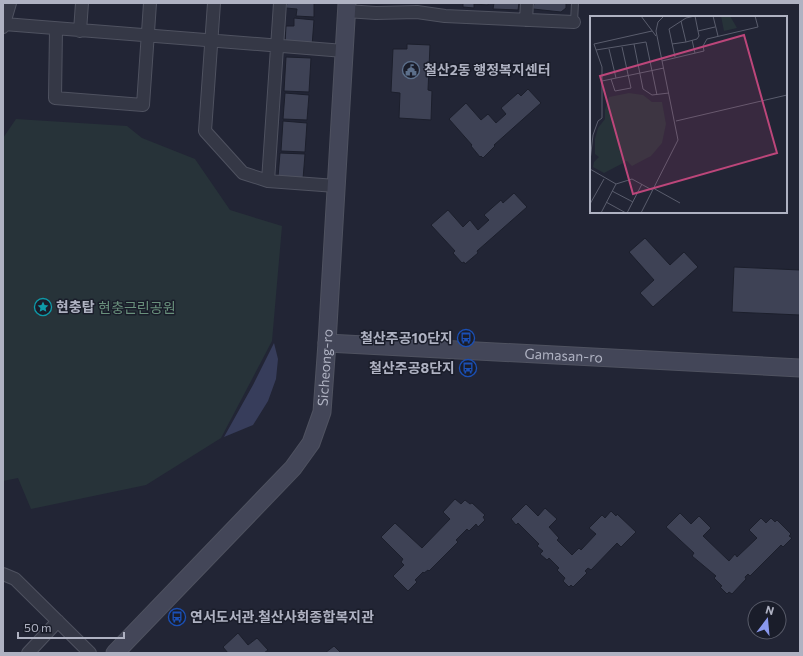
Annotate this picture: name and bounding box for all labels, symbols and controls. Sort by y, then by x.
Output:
inset map [590,16,787,213]
public building icon: 철산2동 행정복지센터 [401,60,421,80]
place label: 철산2동 행정복지센터 [424,61,551,78]
place icon: 현충탑 [33,297,53,317]
place label: 현충탑 [56,298,95,315]
park label: 현충근린공원 [98,299,176,316]
street label: Sicheong-ro [313,328,336,407]
bus stop icon: 철산주공10단지 [456,328,476,348]
place label: 철산주공10단지 [360,329,453,346]
street label: Gamasan-ro [524,344,603,366]
bus stop icon: 철산주공8단지 [458,358,478,378]
place label: 철산주공8단지 [369,359,455,376]
north arrow [747,600,787,640]
text: N [764,603,776,617]
bus stop icon: 연서도서관.철산사회종합복지관 [167,607,187,627]
place label: 연서도서관.철산사회종합복지관 [190,608,374,625]
scale bar [18,614,124,640]
text: 50 m [24,620,52,634]

